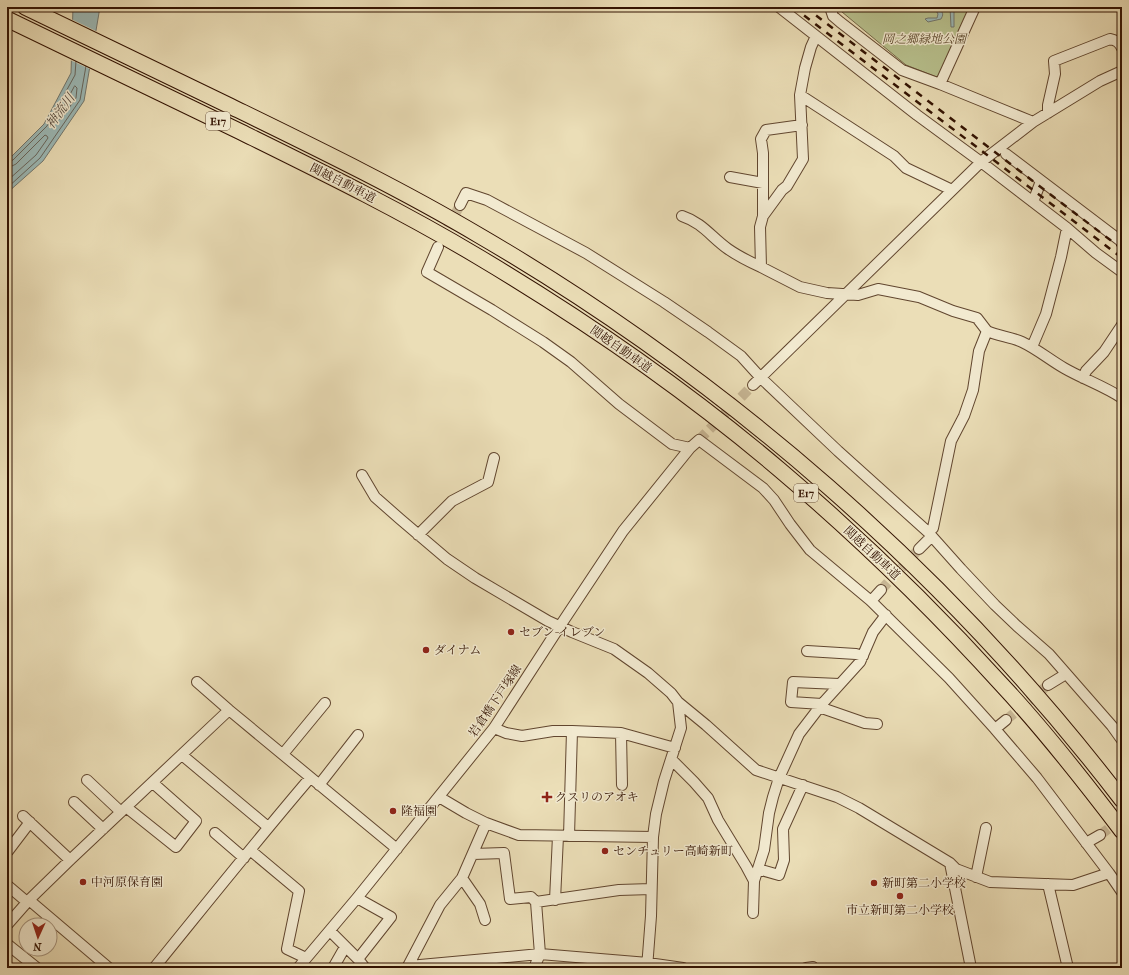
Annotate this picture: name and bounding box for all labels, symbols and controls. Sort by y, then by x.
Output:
park label: 岡之郷緑地公園 [882,32,968,46]
water label: 神流川 [42,89,79,131]
road number: E17 [206,112,230,130]
street label: 関越自動車道 [308,160,378,206]
street label: 関越自動車道 [587,323,655,375]
road number: E17 [794,484,818,502]
street label: 関越自動車道 [841,523,903,583]
place label: セブン-イレブン [519,625,605,639]
marker: セブン-イレブン [506,627,516,637]
place label: ダイナム [434,643,481,657]
marker: ダイナム [421,645,431,655]
street label: 岩倉橋下戸塚線 [466,662,524,740]
place label: クスリのアオキ [555,790,639,804]
marker: クスリのアオキ [542,792,552,802]
place label: 隆福園 [401,804,437,818]
marker: 隆福園 [388,806,398,816]
place label: センチュリー高崎新町 [613,844,733,858]
marker: センチュリー高崎新町 [600,846,610,856]
place label: 中河原保育園 [91,875,163,889]
place label: 新町第二小学校 [882,876,966,890]
marker: 中河原保育園 [78,877,88,887]
marker: 新町第二小学校 [869,878,879,888]
marker: 市立新町第二小学校 [895,891,905,901]
place label: 市立新町第二小学校 [846,903,954,917]
north arrow [18,917,58,957]
text: N [32,940,42,953]

